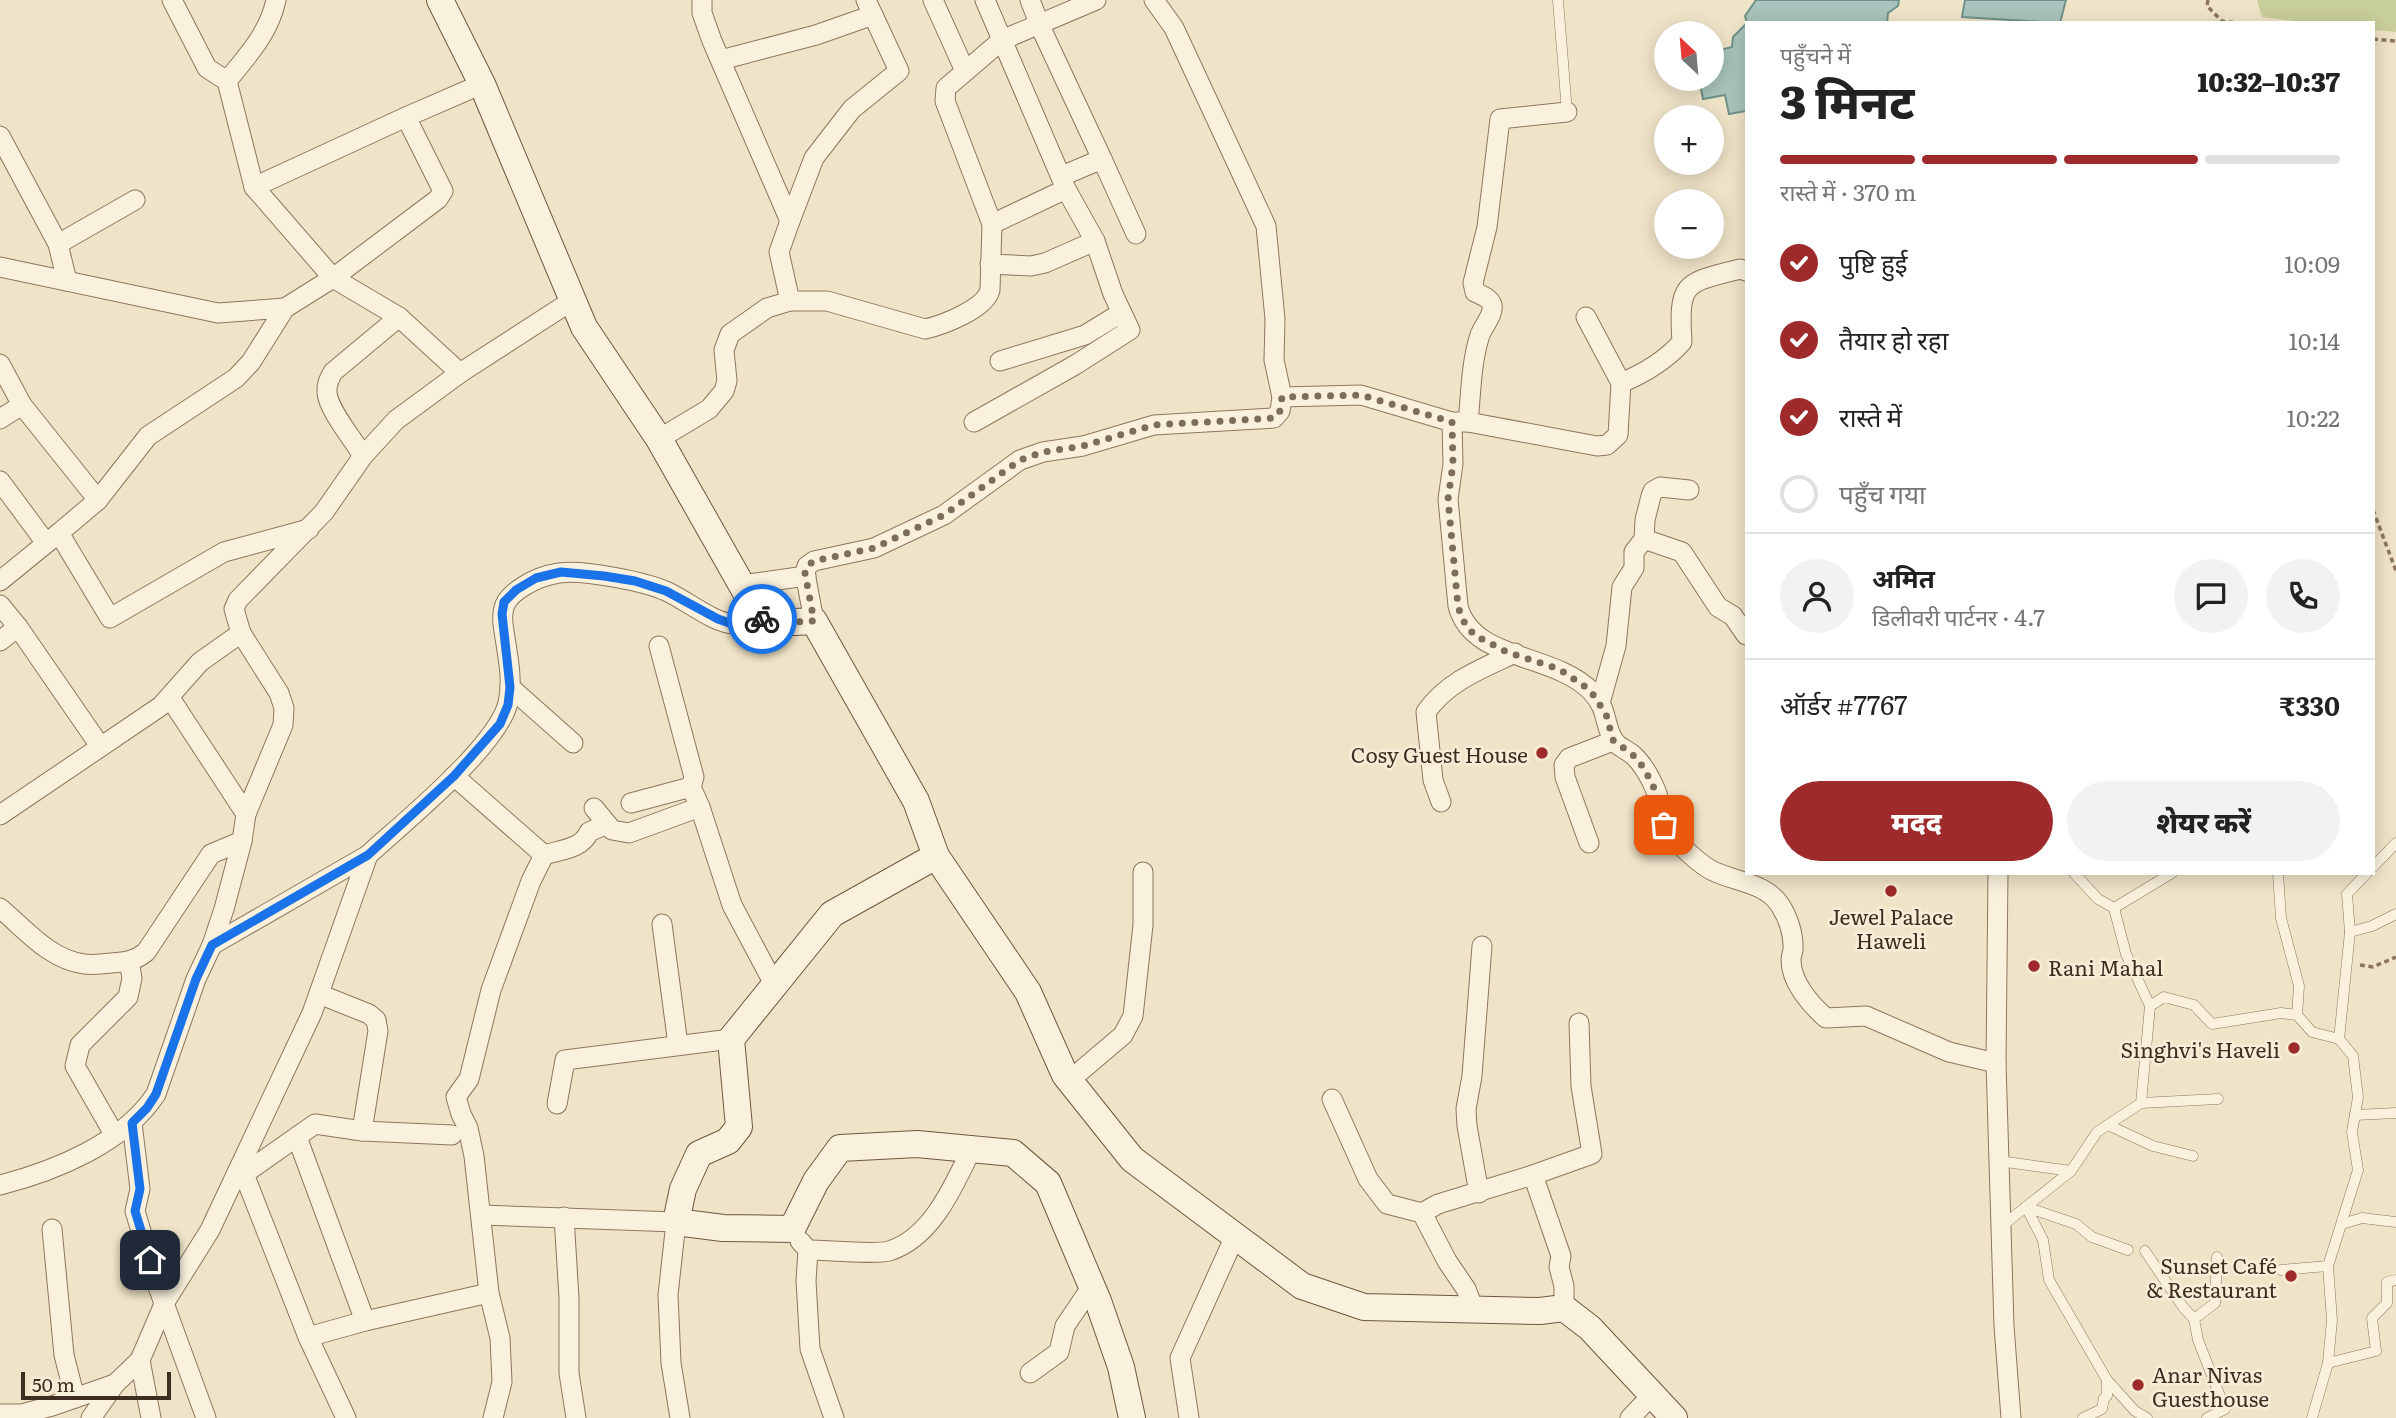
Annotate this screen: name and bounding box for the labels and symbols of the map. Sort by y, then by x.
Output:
north arrow [1654,21,1724,91]
courier [727,584,797,654]
place label: Cosy Guest House [1351,738,1528,769]
marker: Cosy Guest House [1534,745,1550,761]
pin [1634,795,1694,855]
marker: Jewel Palace Haweli [1883,883,1899,899]
place label: Jewel Palace Haweli [1829,900,1953,955]
place label: Rani Mahal [2048,951,2163,982]
marker: Rani Mahal [2026,958,2042,974]
place label: Singhvi's Haveli [2121,1033,2280,1064]
marker: Singhvi's Haveli [2286,1040,2302,1056]
pin [120,1230,180,1290]
place label: Sunset Café & Restaurant [2146,1249,2278,1304]
marker: Sunset Café & Restaurant [2283,1268,2299,1284]
place label: Anar Nivas Guesthouse [2152,1358,2269,1413]
scale bar [21,1369,172,1401]
marker: Anar Nivas Guesthouse [2130,1377,2146,1393]

